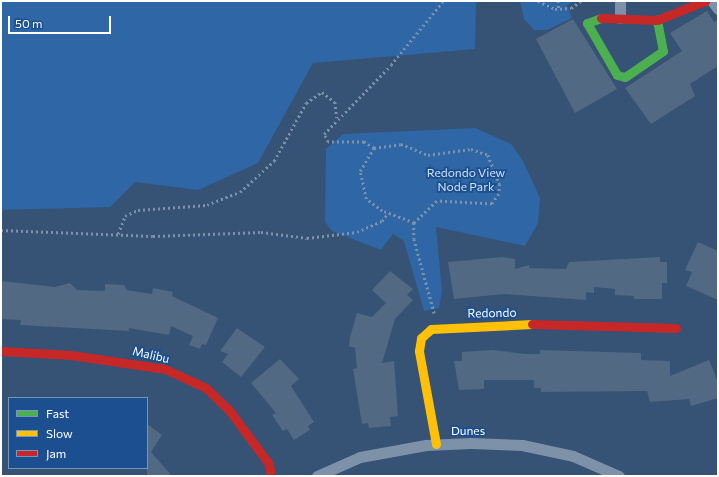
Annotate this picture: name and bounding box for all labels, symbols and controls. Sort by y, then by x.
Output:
scale bar [10,8,113,34]
text: 50 m [15,16,43,30]
park label: Redondo View Node Park [427,166,505,194]
street label: Redondo [467,305,517,321]
street label: Malibu [131,344,171,366]
legend [8,397,148,469]
text: Fast [46,406,69,420]
street label: Dunes [451,424,485,438]
text: Slow [46,426,73,440]
text: Jam [46,446,66,460]

